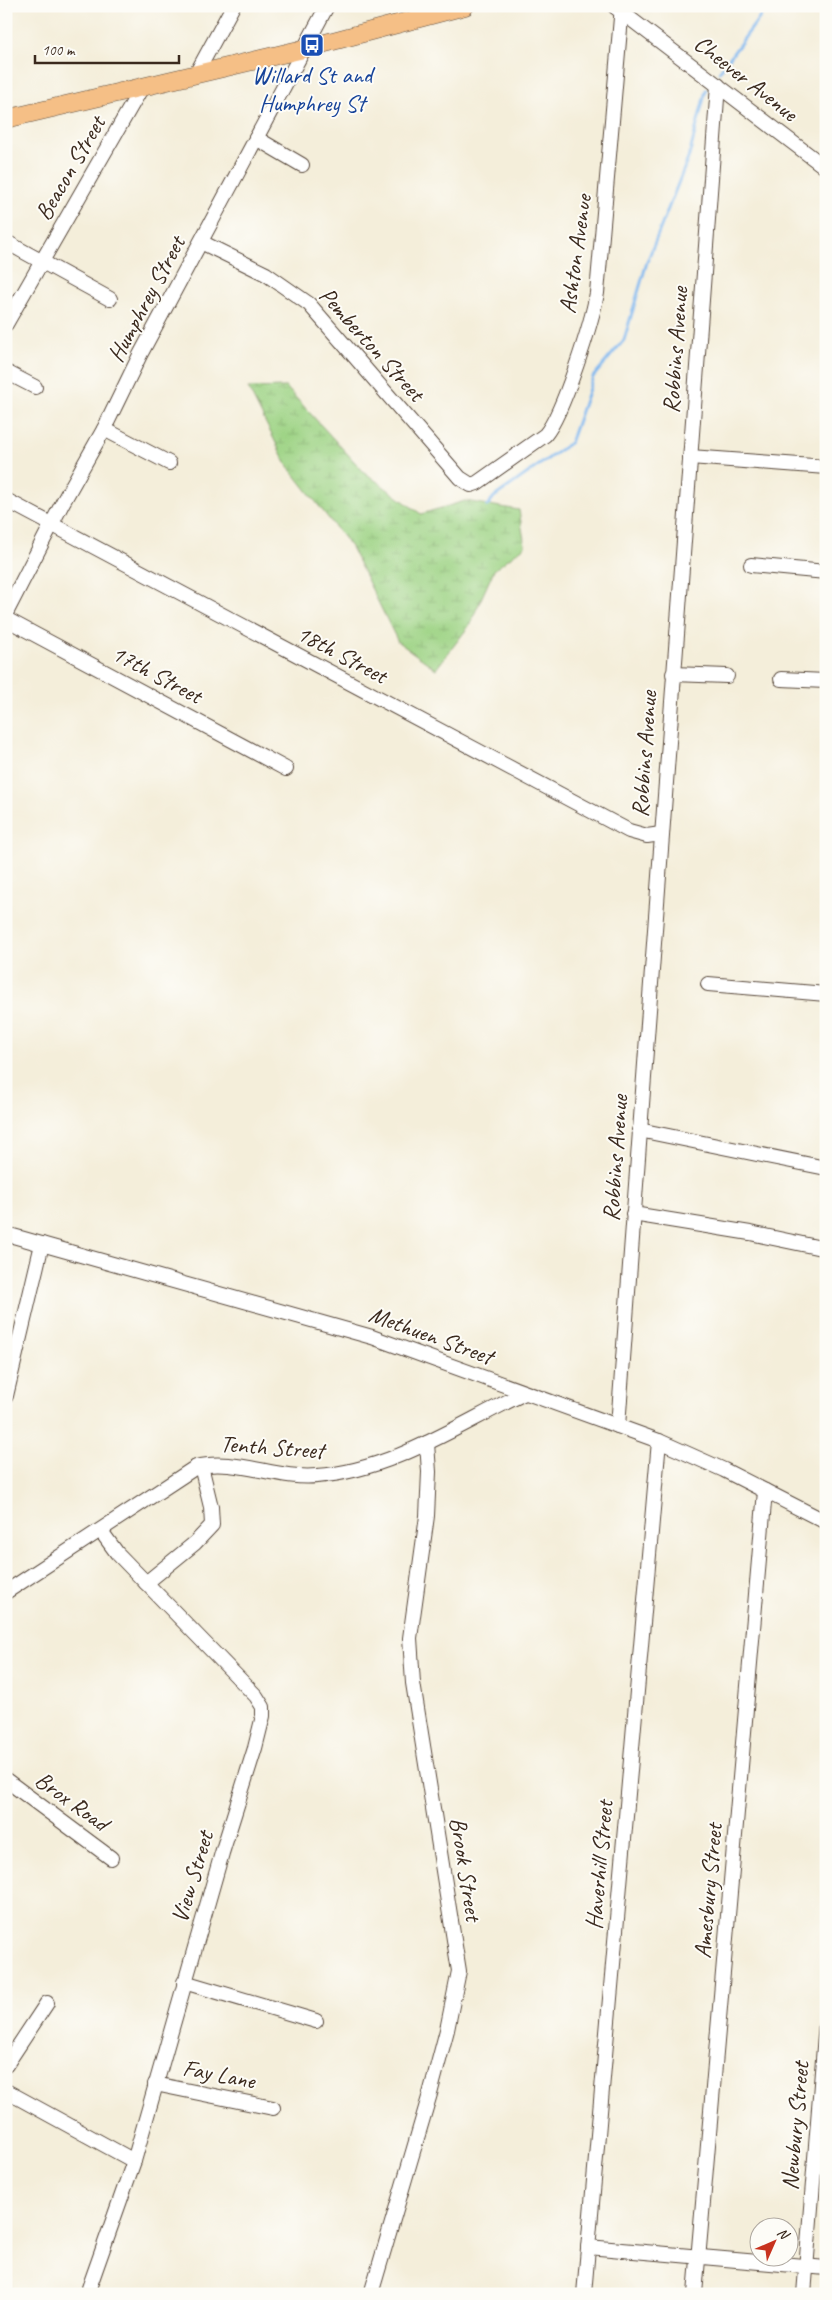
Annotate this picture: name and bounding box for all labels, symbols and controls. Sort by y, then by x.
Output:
street label: Cheever Avenue [688,28,806,129]
scale bar [35,32,179,64]
bus stop icon: Willard St and Humphrey St [299,32,325,58]
text: 100 m [42,41,76,60]
place label: Willard St and Humphrey St [252,60,376,118]
street label: Beacon Street [28,109,113,225]
street label: Ashton Avenue [552,191,598,315]
street label: Humphrey Street [100,229,193,367]
street label: Pemberton Street [313,281,433,409]
street label: Robbins Avenue [656,284,695,414]
street label: 18th Street [292,618,394,691]
street label: 17th Street [107,638,209,711]
street label: Robbins Avenue [625,688,664,818]
street label: Robbins Avenue [596,1092,635,1222]
street label: Methuen Street [365,1299,500,1372]
street label: Tenth Street [219,1428,328,1466]
street label: Brox Road [29,1764,117,1840]
street label: Haverhill Street [578,1797,620,1931]
street label: Brook Street [443,1815,489,1925]
street label: Amesbury Street [687,1820,729,1960]
street label: View Street [164,1826,221,1926]
street label: Fay Lane [180,2052,260,2096]
street label: Newbury Street [774,2059,816,2191]
north arrow [750,2218,800,2268]
text: N [774,2224,794,2244]

